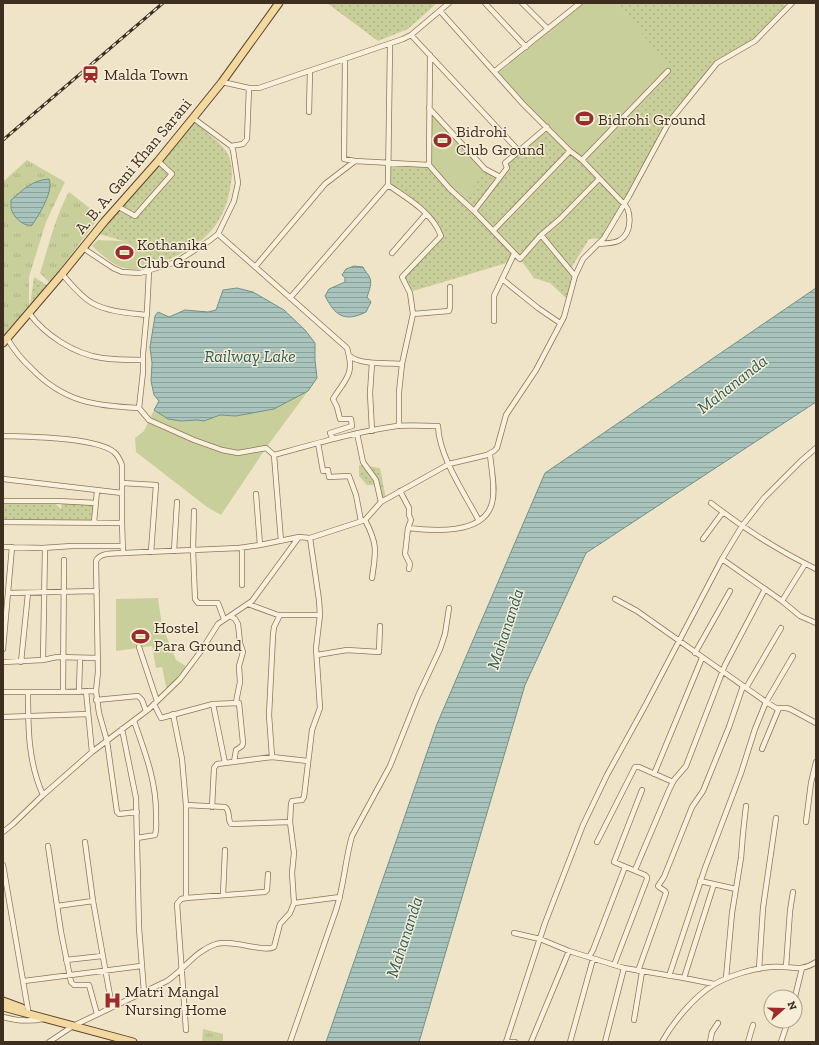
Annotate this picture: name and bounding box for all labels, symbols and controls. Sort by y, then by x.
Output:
station icon: Malda Town [81,64,101,84]
place label: Malda Town [104,65,189,84]
street label: A. B. A. Gani Khan Sarani [71,94,196,238]
sports icon: Bidrohi Ground [575,109,595,129]
place label: Bidrohi Ground [598,110,706,129]
place label: Bidrohi Club Ground [456,122,545,159]
sports icon: Bidrohi Club Ground [433,130,453,150]
place label: Kothanika Club Ground [137,235,226,272]
sports icon: Kothanika Club Ground [114,243,134,263]
water label: Railway Lake [204,346,296,366]
water label: Mahananda [693,350,771,418]
water label: Mahananda [483,586,527,672]
place label: Hostel Para Ground [154,618,242,655]
sports icon: Hostel Para Ground [131,626,151,646]
water label: Mahananda [382,894,426,980]
place label: Matri Mangal Nursing Home [125,982,226,1019]
north arrow [763,989,803,1029]
hospital icon: Matri Mangal Nursing Home [102,990,122,1010]
text: N [784,1000,800,1012]

